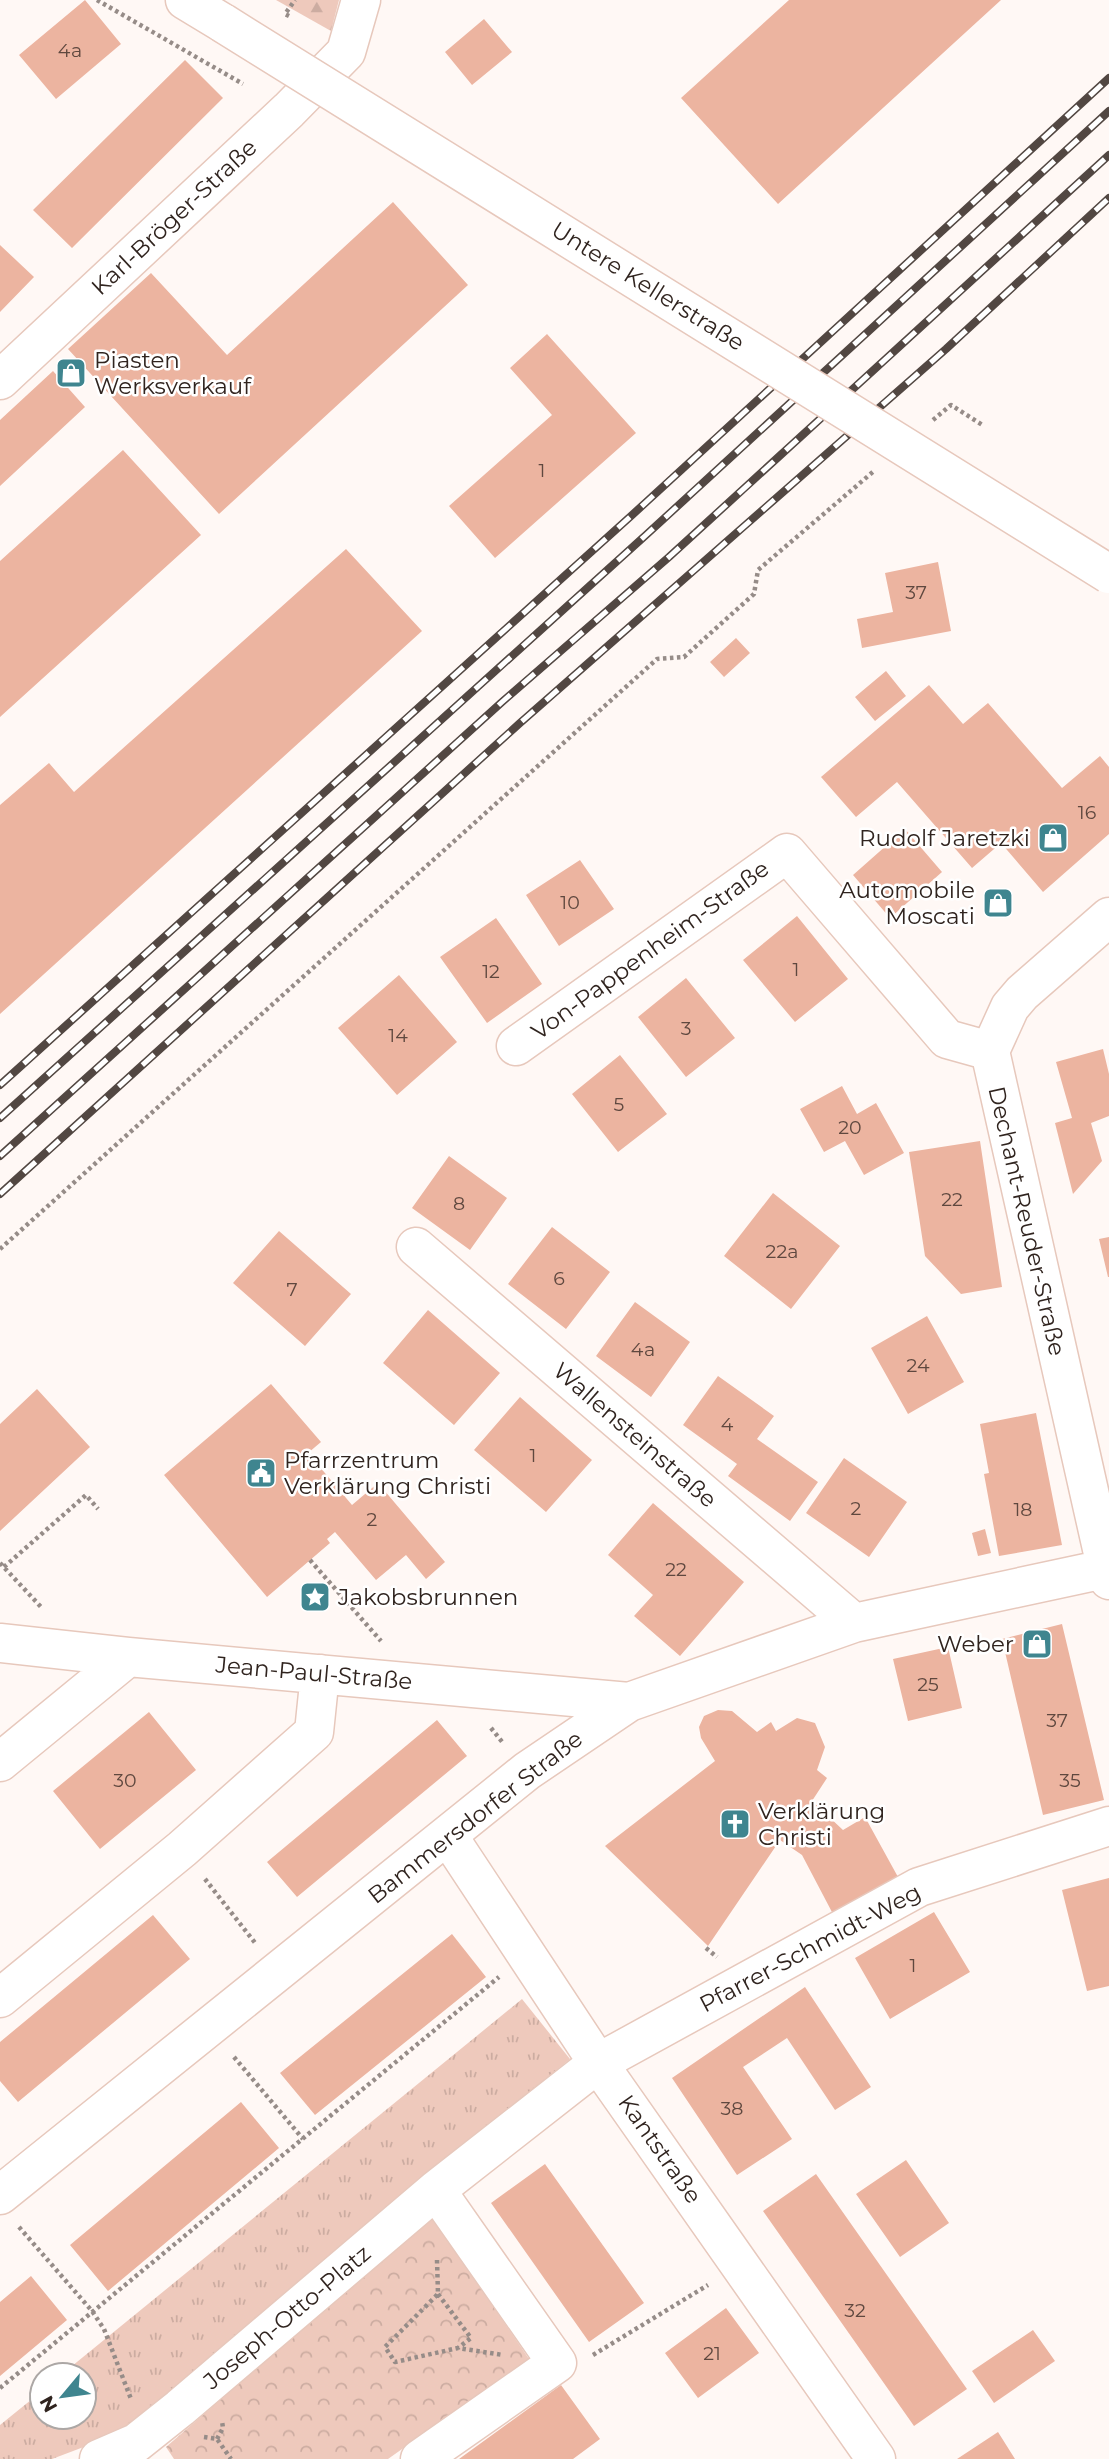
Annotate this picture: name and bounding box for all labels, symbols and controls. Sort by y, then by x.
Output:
house number: 4a [58,39,82,62]
street label: Karl-Bröger-Straße [85,133,263,301]
street label: Untere Kellerstraße [546,215,750,357]
place label: Piasten Werksverkauf [94,346,252,400]
shop icon: Piasten Werksverkauf [54,356,88,390]
house number: 1 [539,459,545,482]
house number: 37 [905,581,927,604]
house number: 16 [1078,801,1096,824]
shop icon: Rudolf Jaretzki [1036,821,1070,855]
place label: Rudolf Jaretzki [859,824,1030,852]
street label: Von-Pappenheim-Straße [526,854,774,1046]
place label: Automobile Moscati [839,876,975,930]
shop icon: Automobile Moscati [981,886,1015,920]
house number: 10 [560,891,580,914]
house number: 1 [793,958,799,981]
house number: 12 [482,960,500,983]
house number: 3 [681,1017,691,1040]
house number: 14 [388,1024,408,1047]
street label: Dechant-Reuder-Straße [982,1084,1072,1358]
house number: 5 [614,1093,625,1116]
house number: 20 [838,1116,862,1139]
house number: 22 [941,1188,963,1211]
house number: 8 [453,1192,465,1215]
house number: 22a [766,1240,798,1263]
house number: 6 [553,1267,565,1290]
house number: 7 [286,1278,298,1301]
house number: 4a [631,1338,655,1361]
house number: 24 [907,1354,930,1377]
street label: Wallensteinstraße [548,1356,722,1514]
house number: 4 [721,1413,734,1436]
house number: 1 [530,1444,536,1467]
place label: Pfarrzentrum Verklärung Christi [284,1446,491,1500]
public building icon: Pfarrzentrum Verklärung Christi [244,1456,278,1490]
house number: 2 [851,1497,862,1520]
house number: 18 [1014,1498,1032,1521]
house number: 2 [367,1508,378,1531]
house number: 22 [665,1558,687,1581]
place icon: Jakobsbrunnen [298,1580,332,1614]
place label: Jakobsbrunnen [337,1583,518,1611]
shop icon: Weber [1020,1627,1054,1661]
place label: Weber [937,1630,1014,1658]
street label: Jean-Paul-Straße [213,1650,414,1696]
house number: 25 [917,1673,939,1696]
house number: 37 [1046,1709,1068,1732]
street label: Bammersdorfer Straße [362,1725,588,1909]
house number: 30 [113,1769,137,1792]
house number: 35 [1059,1769,1081,1792]
place label: Verklärung Christi [758,1797,885,1851]
church icon: Verklärung Christi [718,1807,752,1841]
street label: Pfarrer-Schmidt-Weg [695,1878,925,2018]
house number: 1 [910,1954,916,1977]
street label: Kantstraße [612,2089,708,2209]
house number: 38 [721,2097,743,2120]
street label: Joseph-Otto-Platz [197,2239,376,2396]
house number: 32 [844,2299,866,2322]
house number: 21 [703,2342,721,2365]
north arrow [28,2361,98,2431]
text: N [35,2392,62,2416]

